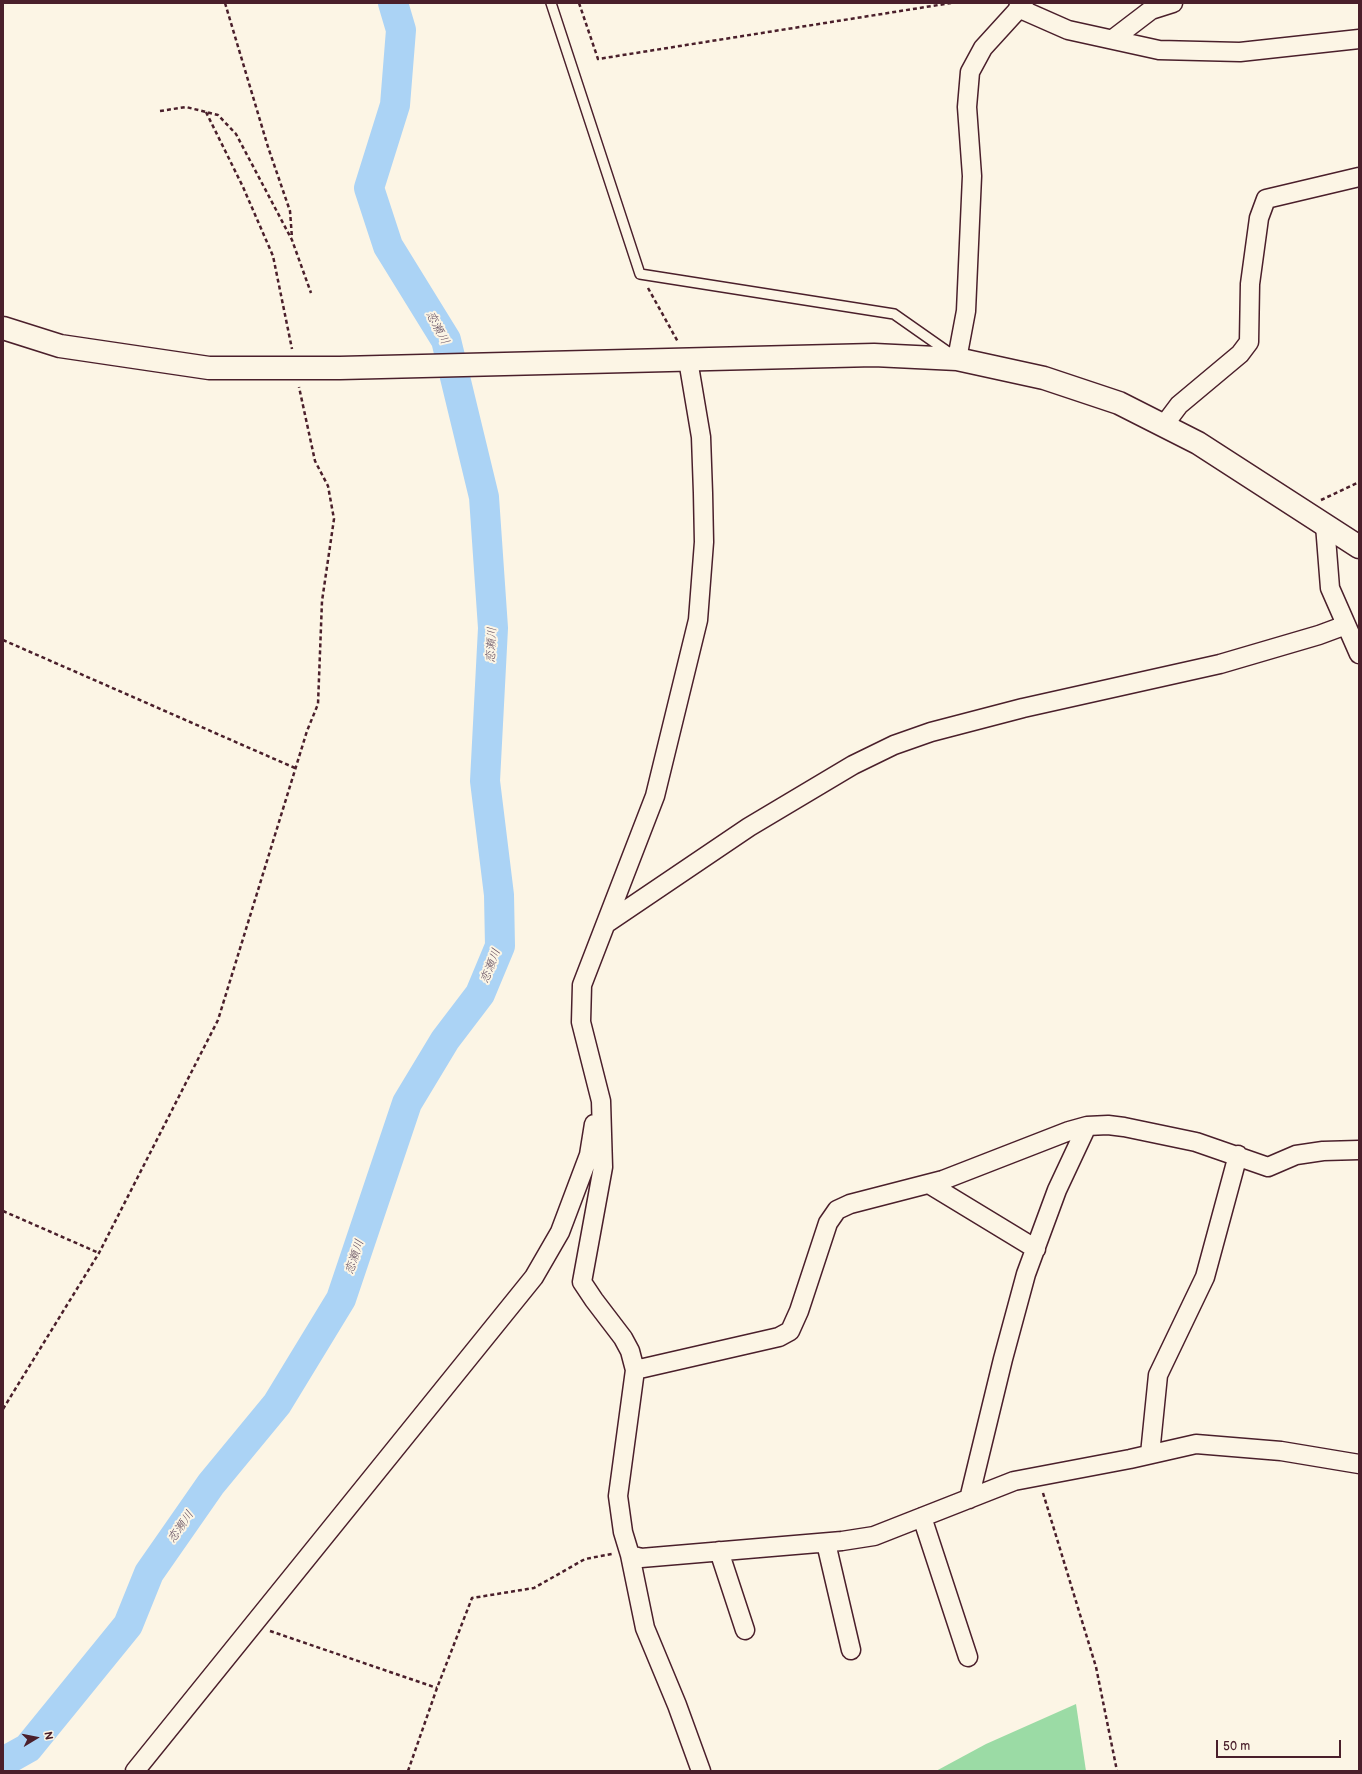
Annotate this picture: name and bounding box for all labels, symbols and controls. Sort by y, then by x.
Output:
water label: 恋瀬川 [422,309,452,347]
water label: 恋瀬川 [484,627,500,663]
water label: 恋瀬川 [478,947,504,985]
water label: 恋瀬川 [343,1238,367,1276]
water label: 恋瀬川 [165,1508,197,1546]
north arrow [16,1718,56,1758]
text: N [41,1731,55,1741]
scale bar [1218,1732,1343,1758]
text: 50 m [1223,1739,1250,1754]

